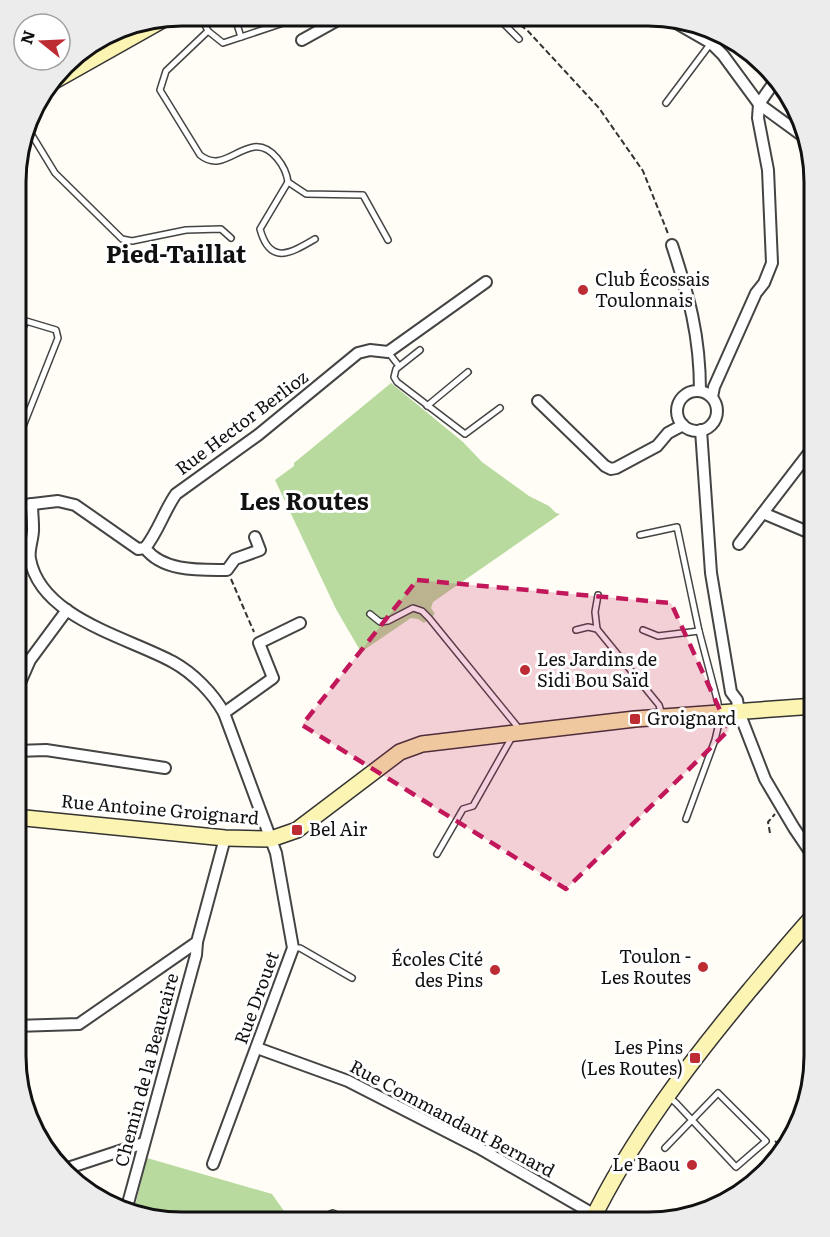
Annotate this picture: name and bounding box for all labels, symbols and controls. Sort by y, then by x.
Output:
north arrow [12,12,72,72]
text: N [13,27,40,47]
district label: Pied-Taillat [106,235,247,270]
place label: Club Écossais Toulonnais [595,265,709,313]
marker: Club Écossais Toulonnais [576,283,590,297]
street label: Rue Hector Berlioz [169,363,313,481]
district label: Les Routes [239,482,369,517]
place label: Les Jardins de Sidi Bou Saïd [537,645,657,693]
marker: Les Jardins de Sidi Bou Saïd [518,663,532,677]
place label: Groignard [647,704,736,731]
marker: Groignard [628,712,642,726]
street label: Rue Antoine Groignard [60,786,260,831]
place label: Bel Air [309,815,368,842]
marker: Bel Air [290,823,304,837]
place label: Toulon - Les Routes [600,942,691,990]
place label: Écoles Cité des Pins [391,945,483,993]
street label: Rue Drouet [226,947,285,1048]
marker: Toulon - Les Routes [696,960,710,974]
marker: Écoles Cité des Pins [488,963,502,977]
street label: Chemin de la Beaucaire [107,970,184,1170]
place label: Les Pins (Les Routes) [581,1033,683,1081]
marker: Les Pins (Les Routes) [688,1051,702,1065]
street label: Rue Commandant Bernard [345,1052,560,1183]
place label: Le Baou [612,1150,680,1177]
marker: Le Baou [685,1158,699,1172]

